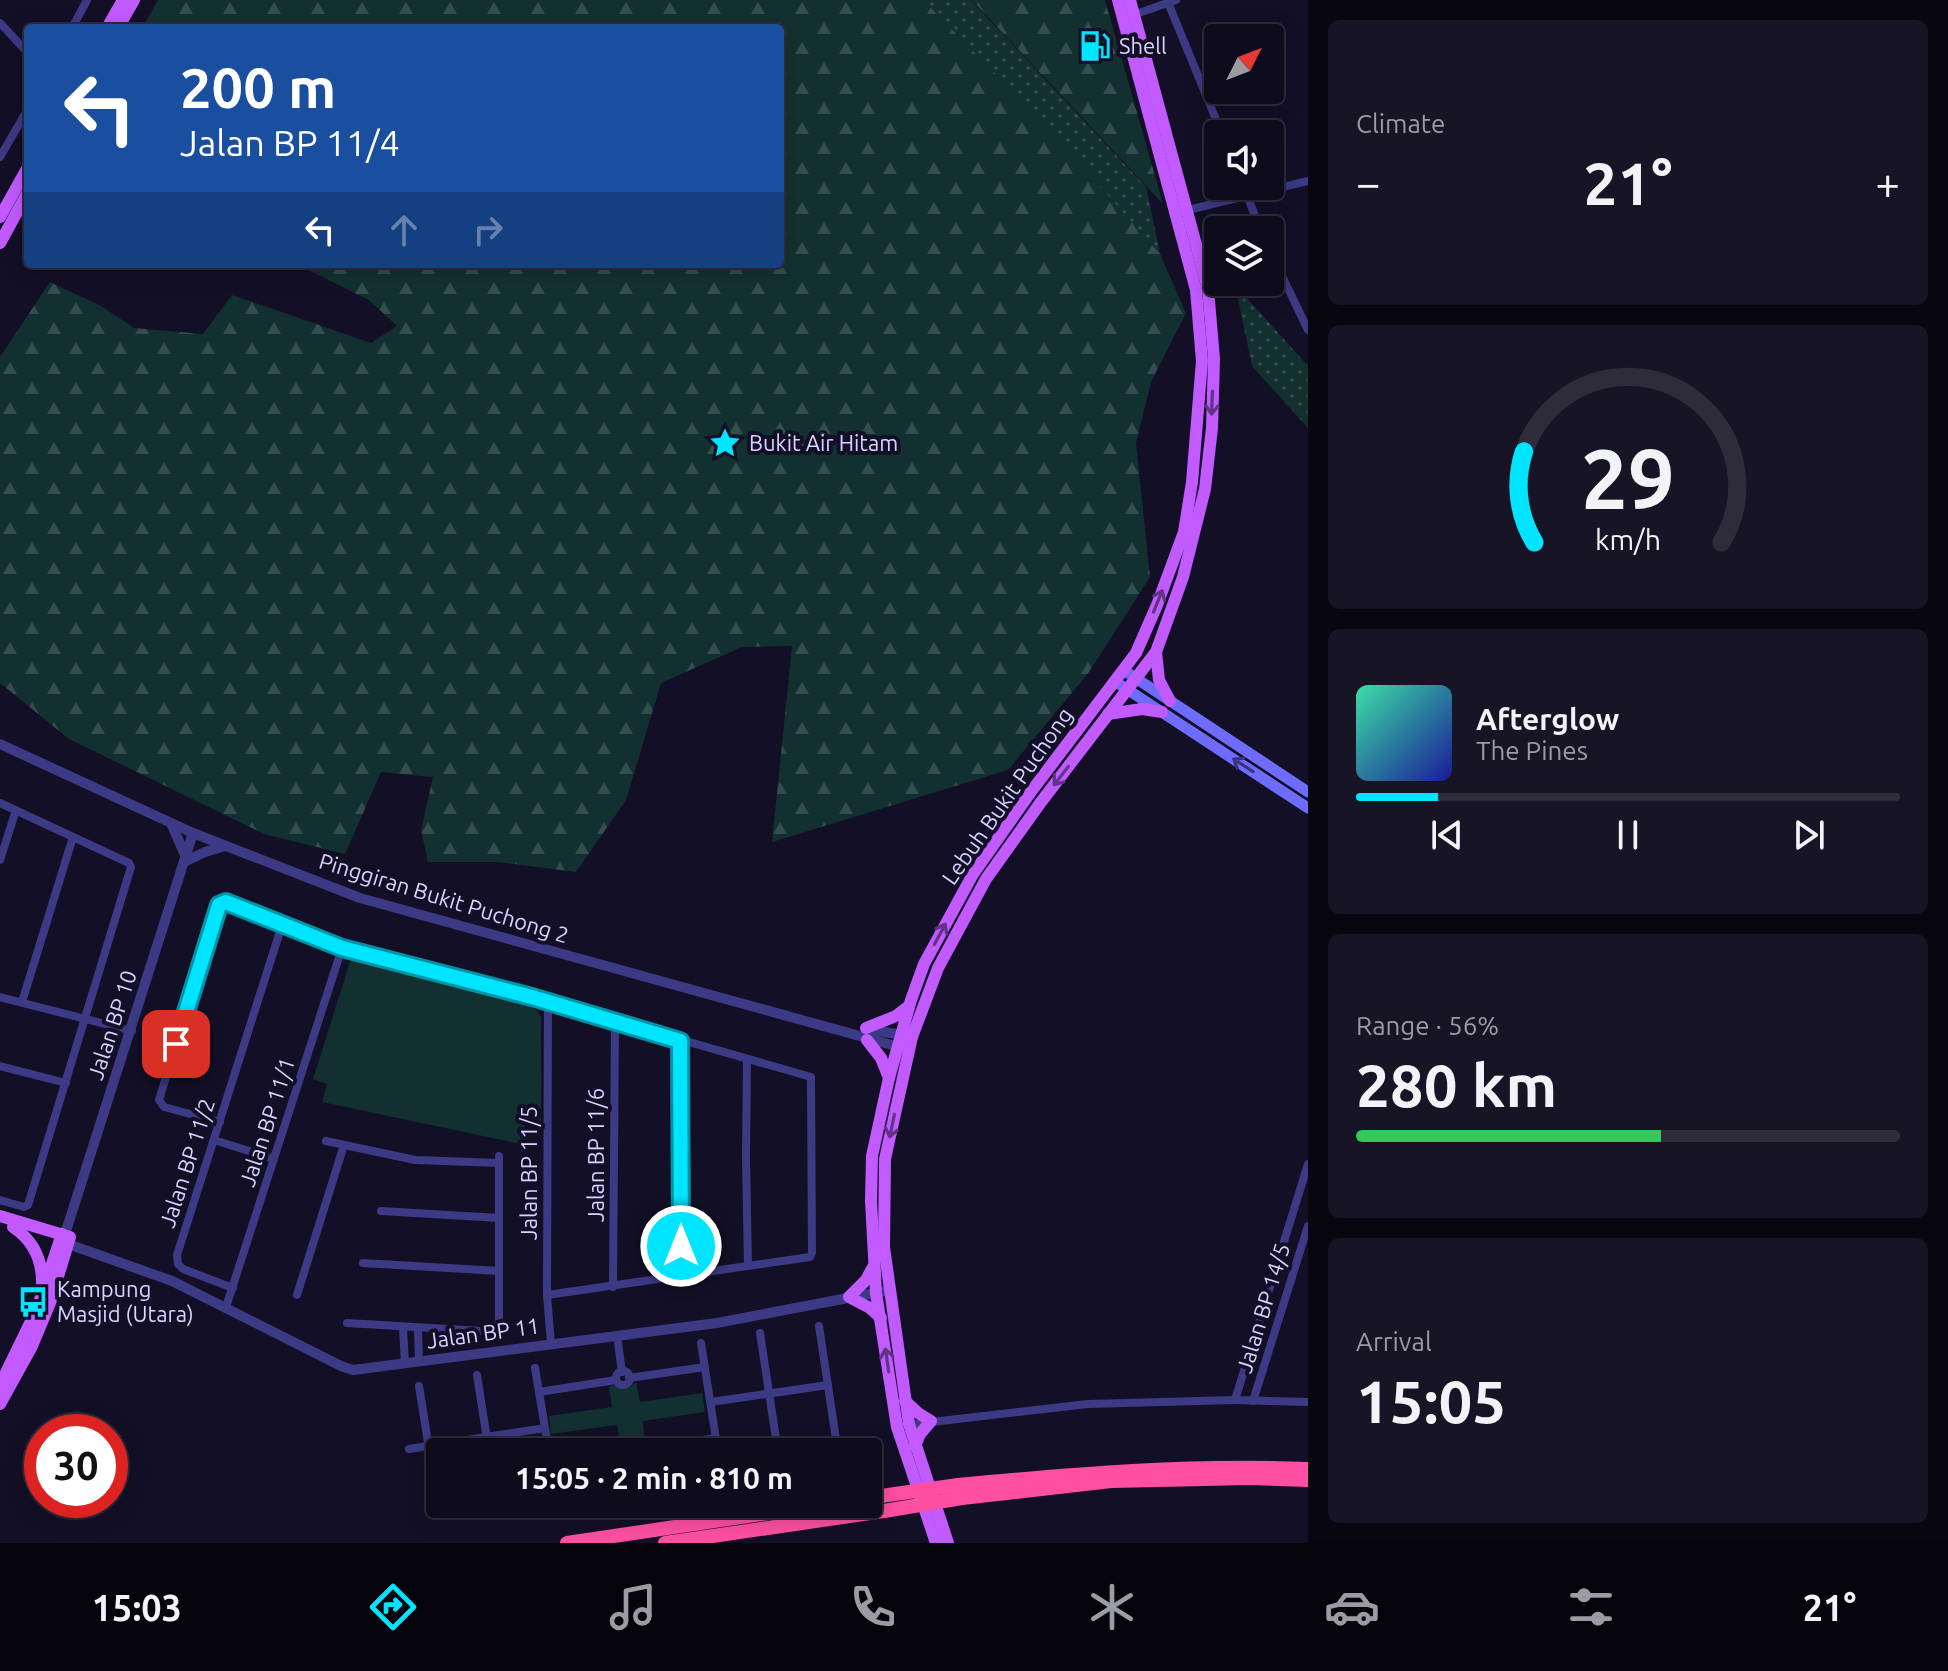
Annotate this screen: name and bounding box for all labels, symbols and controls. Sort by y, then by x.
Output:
north arrow [1204,24,1284,104]
map controls [1204,24,1284,296]
fuel station icon: Shell [1078,29,1112,63]
place label: Shell [1119,33,1167,58]
icon: left [48,56,152,160]
text: 200 m [180,56,336,119]
text: Climate [1356,109,1445,138]
button: sound [1204,120,1284,200]
text: Jalan BP 11/4 [180,122,400,163]
text: 21° [1584,149,1672,216]
text: − [1356,158,1381,207]
text: + [1875,158,1900,207]
icon: left [298,208,342,252]
icon: ahead [382,208,426,252]
icon: right [466,208,510,252]
button: layers [1204,216,1284,296]
one-way arrow [1205,389,1220,416]
place icon: Bukit Air Hitam [708,426,742,460]
place label: Bukit Air Hitam [749,430,898,455]
text: 29 [1581,430,1675,524]
text: km/h [1595,523,1661,555]
one-way arrow [1152,589,1167,614]
text: Afterglow [1476,702,1619,736]
street label: Lebuh Bukit Puchong [936,703,1077,889]
text: The Pines [1476,736,1588,765]
one-way arrow [1232,757,1255,773]
one-way arrow [1052,765,1069,786]
icon: previous [1425,813,1469,857]
icon: pause [1606,813,1650,857]
icon: next [1787,813,1831,857]
street label: Pinggiran Bukit Puchong 2 [316,848,572,947]
one-way arrow [932,923,948,946]
street label: Jalan BP 10 [82,967,141,1083]
pin [142,1010,210,1078]
text: Range · 56% [1356,1011,1499,1040]
icon: arrive [154,1022,198,1066]
text: 280 km [1356,1051,1557,1118]
street label: Jalan BP 11/1 [234,1054,299,1190]
street label: Jalan BP 11/6 [583,1088,608,1222]
street label: Jalan BP 11/2 [154,1095,219,1231]
street label: Jalan BP 11/5 [516,1106,541,1240]
one-way arrow [884,1112,899,1138]
position arrow [639,1204,723,1288]
street label: Jalan BP 14/5 [1231,1240,1294,1376]
place label: Kampung Masjid (Utara) [57,1276,194,1327]
bus stop icon: Kampung Masjid (Utara) [16,1285,50,1319]
street label: Jalan BP 11 [425,1312,541,1353]
text: Arrival [1356,1327,1432,1356]
one-way arrow [879,1348,894,1373]
text: 15:05 [1356,1367,1506,1434]
speed limit sign: 30 [24,1414,128,1518]
text: 15:05 · 2 min · 810 m [515,1461,793,1495]
icon: directions [365,1579,421,1635]
icon: music [605,1579,661,1635]
icon: phone [845,1579,901,1635]
icon: climate [1084,1579,1140,1635]
icon: car [1324,1579,1380,1635]
icon: filters [1563,1579,1619,1635]
text: 15:03 [92,1587,182,1628]
text: 21° [1803,1587,1856,1628]

